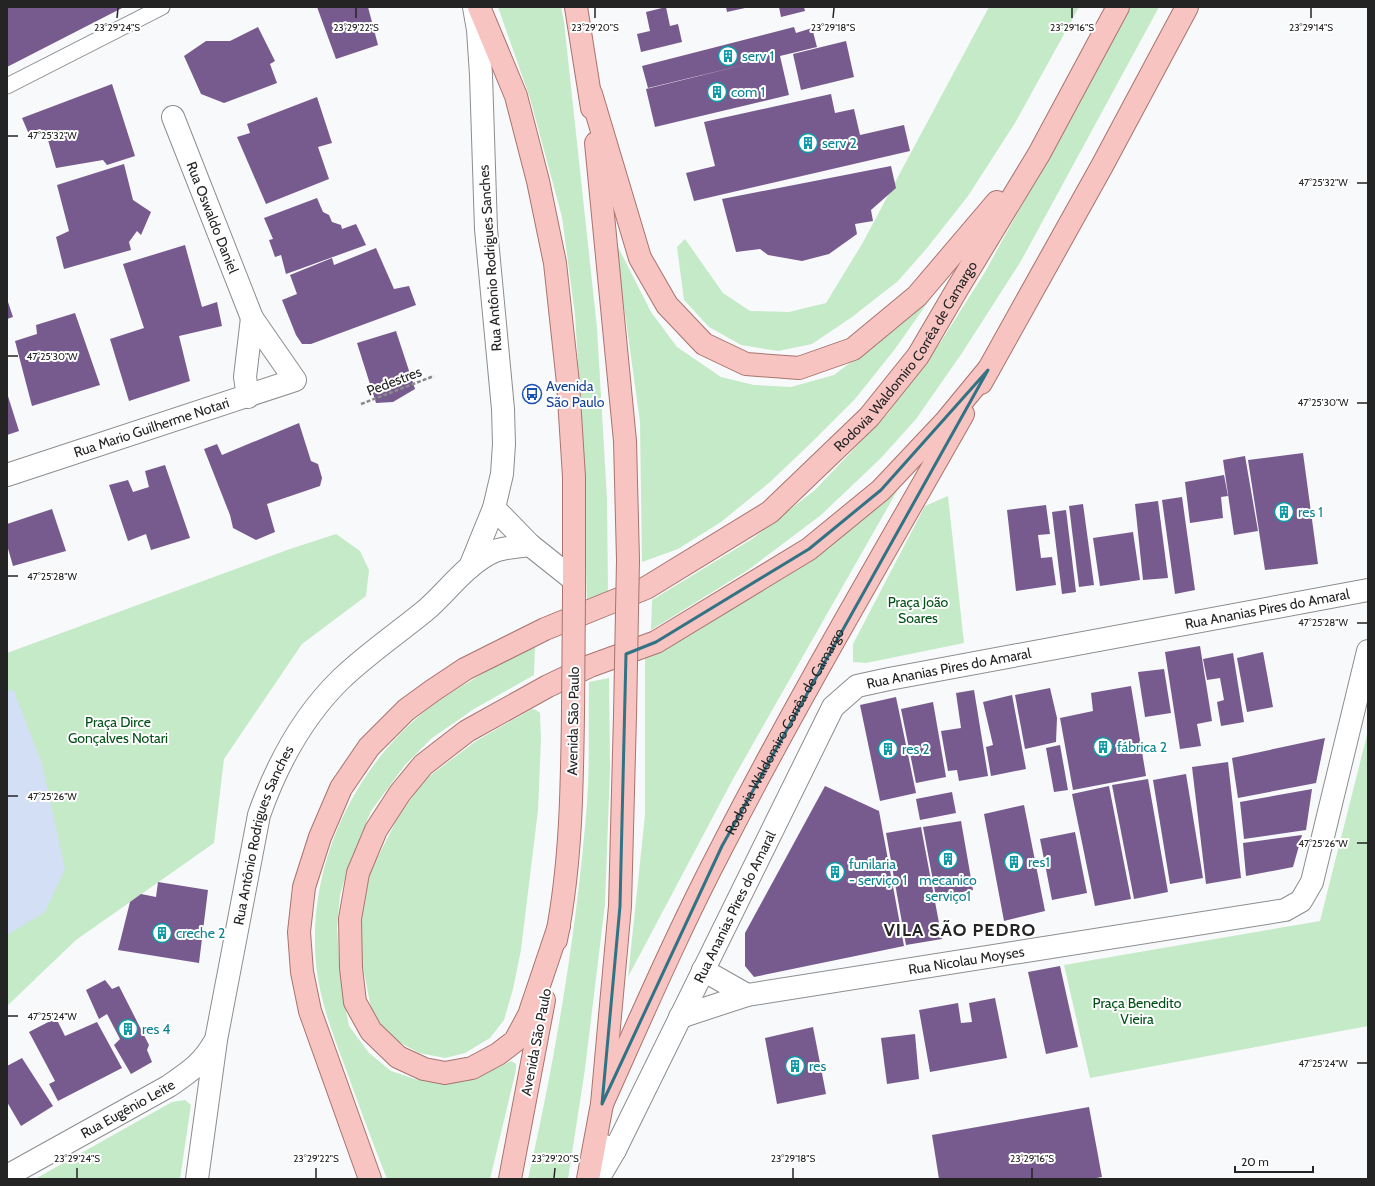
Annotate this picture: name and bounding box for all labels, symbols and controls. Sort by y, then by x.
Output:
text: 23°29'24"S [94,21,140,34]
text: 23°29'22"S [333,21,379,34]
text: 23°29'20"S [571,21,619,34]
text: 23°29'18"S [811,21,855,34]
text: 23°29'16"S [1050,21,1094,34]
text: 23°29'14"S [1289,21,1333,34]
building icon: serv 1 [717,45,739,67]
place label: serv 1 [742,47,774,65]
building icon: com 1 [706,81,728,103]
place label: com 1 [731,83,765,101]
text: 47°25'32"W [27,129,77,142]
building icon: serv 2 [797,132,819,154]
place label: serv 2 [822,134,857,152]
street label: Rua Oswaldo Daniel [182,159,243,277]
street label: Rua Antônio Rodrigues Sanches [474,164,505,352]
text: 47°25'32"W [1298,176,1348,189]
street label: Rodovia Waldomiro Corrêa de Camargo [830,257,981,455]
text: 47°25'30"W [26,350,78,363]
street label: Pedestres [364,362,424,400]
place label: Avenida São Paulo [546,377,605,411]
bus stop icon: Avenida São Paulo [521,383,543,405]
street label: Rua Mario Guilherme Notari [71,393,231,461]
text: 47°25'30"W [1297,396,1349,409]
building icon: res 1 [1273,501,1295,523]
place label: res 1 [1298,503,1323,521]
text: 47°25'28"W [27,570,78,583]
street label: Rua Ananias Pires do Amaral [1183,584,1352,633]
park label: Praça João Soares [888,593,949,627]
text: 47°25'28"W [1298,616,1349,629]
street label: Rodovia Waldomiro Corrêa de Camargo [721,625,848,838]
street label: Rua Ananias Pires do Amaral [865,644,1033,693]
street label: Avenida São Paulo [563,666,583,776]
park label: Praça Dirce Gonçalves Notari [68,713,168,747]
building icon: fábrica 2 [1092,736,1114,758]
building icon: res 2 [877,738,899,760]
place label: fábrica 2 [1117,738,1167,756]
place label: res 2 [902,740,930,758]
street label: Rua Antônio Rodrigues Sanches [229,742,298,927]
text: 47°25'26"W [27,790,77,803]
street label: Rua Ananias Pires do Amaral [690,827,780,986]
text: 47°25'26"W [1298,837,1348,850]
building icon: mecanico serviço1 [937,848,959,870]
building icon: res1 [1003,851,1025,873]
place label: res1 [1028,853,1050,871]
place label: funilaria - serviço 1 [849,855,907,889]
building icon: funilaria - serviço 1 [824,861,846,883]
place label: mecanico serviço1 [919,871,977,905]
district label: VILA SÃO PEDRO [884,919,1036,941]
building icon: creche 2 [151,922,173,944]
place label: creche 2 [176,924,225,942]
street label: Rua Nicolau Moyses [907,942,1026,978]
street label: Avenida São Paulo [517,986,555,1097]
park label: Praça Benedito Vieira [1093,994,1182,1028]
text: 47°25'24"W [27,1010,77,1023]
building icon: res 4 [117,1018,139,1040]
place label: res 4 [142,1020,170,1038]
building icon: res [784,1055,806,1077]
place label: res [809,1057,826,1075]
text: 47°25'24"W [1298,1057,1348,1070]
street label: Rua Eugênio Leite [77,1076,179,1142]
scale bar [1235,1148,1313,1174]
text: 23°29'24"S [54,1152,100,1165]
text: 23°29'22"S [293,1152,339,1165]
text: 23°29'20"S [531,1152,579,1165]
text: 23°29'18"S [771,1152,815,1165]
text: 23°29'16"S [1010,1152,1054,1165]
text: 20 m [1241,1154,1269,1169]

